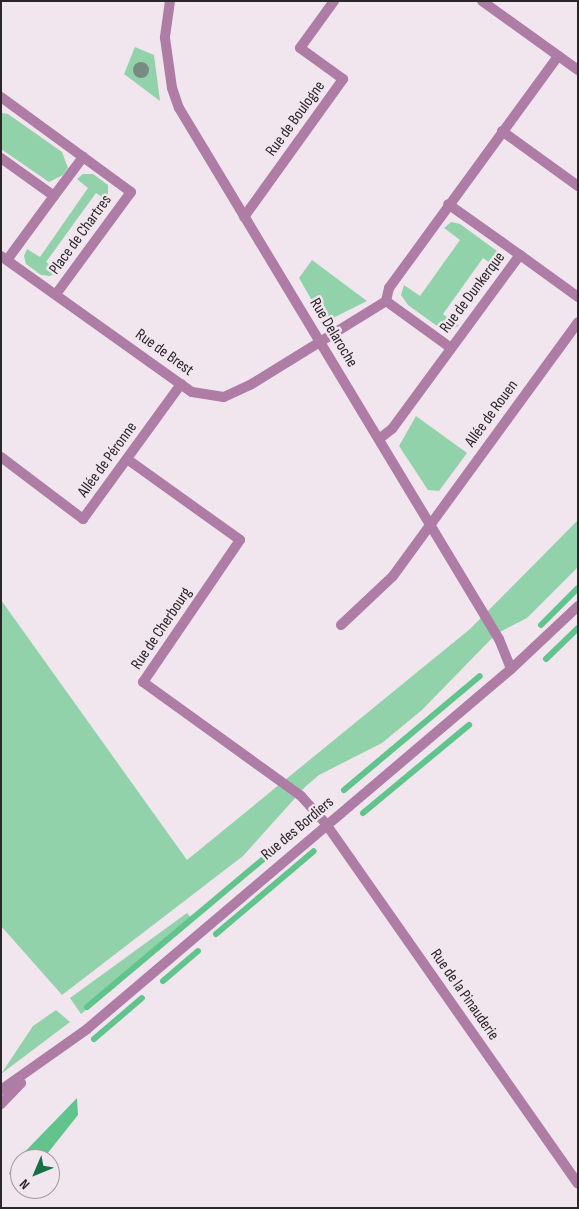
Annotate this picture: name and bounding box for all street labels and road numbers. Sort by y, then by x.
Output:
street label: Rue de Boulogne [262,78,330,160]
street label: Place de Chartres [46,191,116,279]
street label: Rue de Dunkerque [436,249,510,337]
street label: Rue Delaroche [305,295,361,371]
street label: Rue de Brest [131,325,197,381]
street label: Allée de Rouen [461,377,523,451]
street label: Allée de Péronne [74,419,142,501]
street label: Rue de Cherbourg [128,584,196,674]
street label: Rue des Bordiers [258,793,338,865]
street label: Rue de la Pinauderie [425,946,503,1044]

